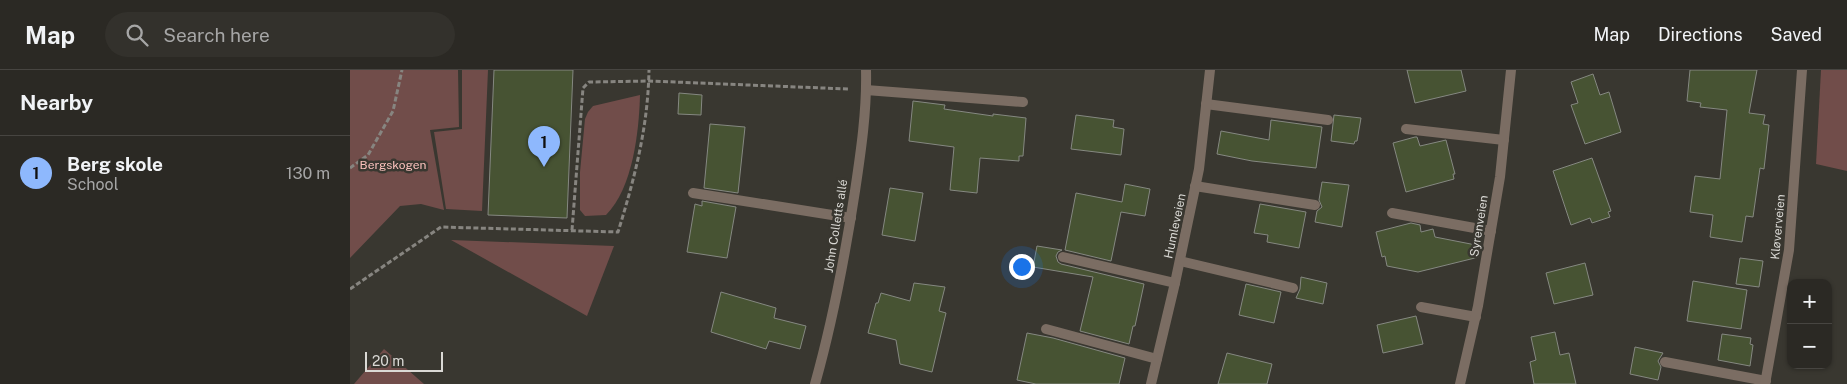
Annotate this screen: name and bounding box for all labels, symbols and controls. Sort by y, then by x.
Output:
search box [105,12,455,57]
text: Map [25,21,75,49]
icon: search [123,21,151,49]
text: Search here [163,24,270,46]
text: Map [1593,24,1630,45]
text: Directions [1658,24,1743,45]
text: Saved [1771,24,1822,45]
text: Nearby [20,90,93,115]
pin: 1 [528,126,560,167]
text: Berg skole [67,153,163,175]
park label: Bergskogen [360,158,427,172]
text: 1 [33,164,39,183]
text: 130 m [286,164,330,183]
text: School [67,175,118,194]
street label: John Colletts allé [822,178,850,274]
street label: Humleveien [1161,192,1189,260]
street label: Syrenveien [1467,194,1491,258]
street label: Kløverveien [1768,194,1788,260]
your location [1009,254,1035,280]
map controls [1787,279,1832,369]
button: + [1787,279,1832,324]
button: − [1787,324,1832,369]
scale bar [365,349,442,372]
text: 20 m [372,353,404,369]

